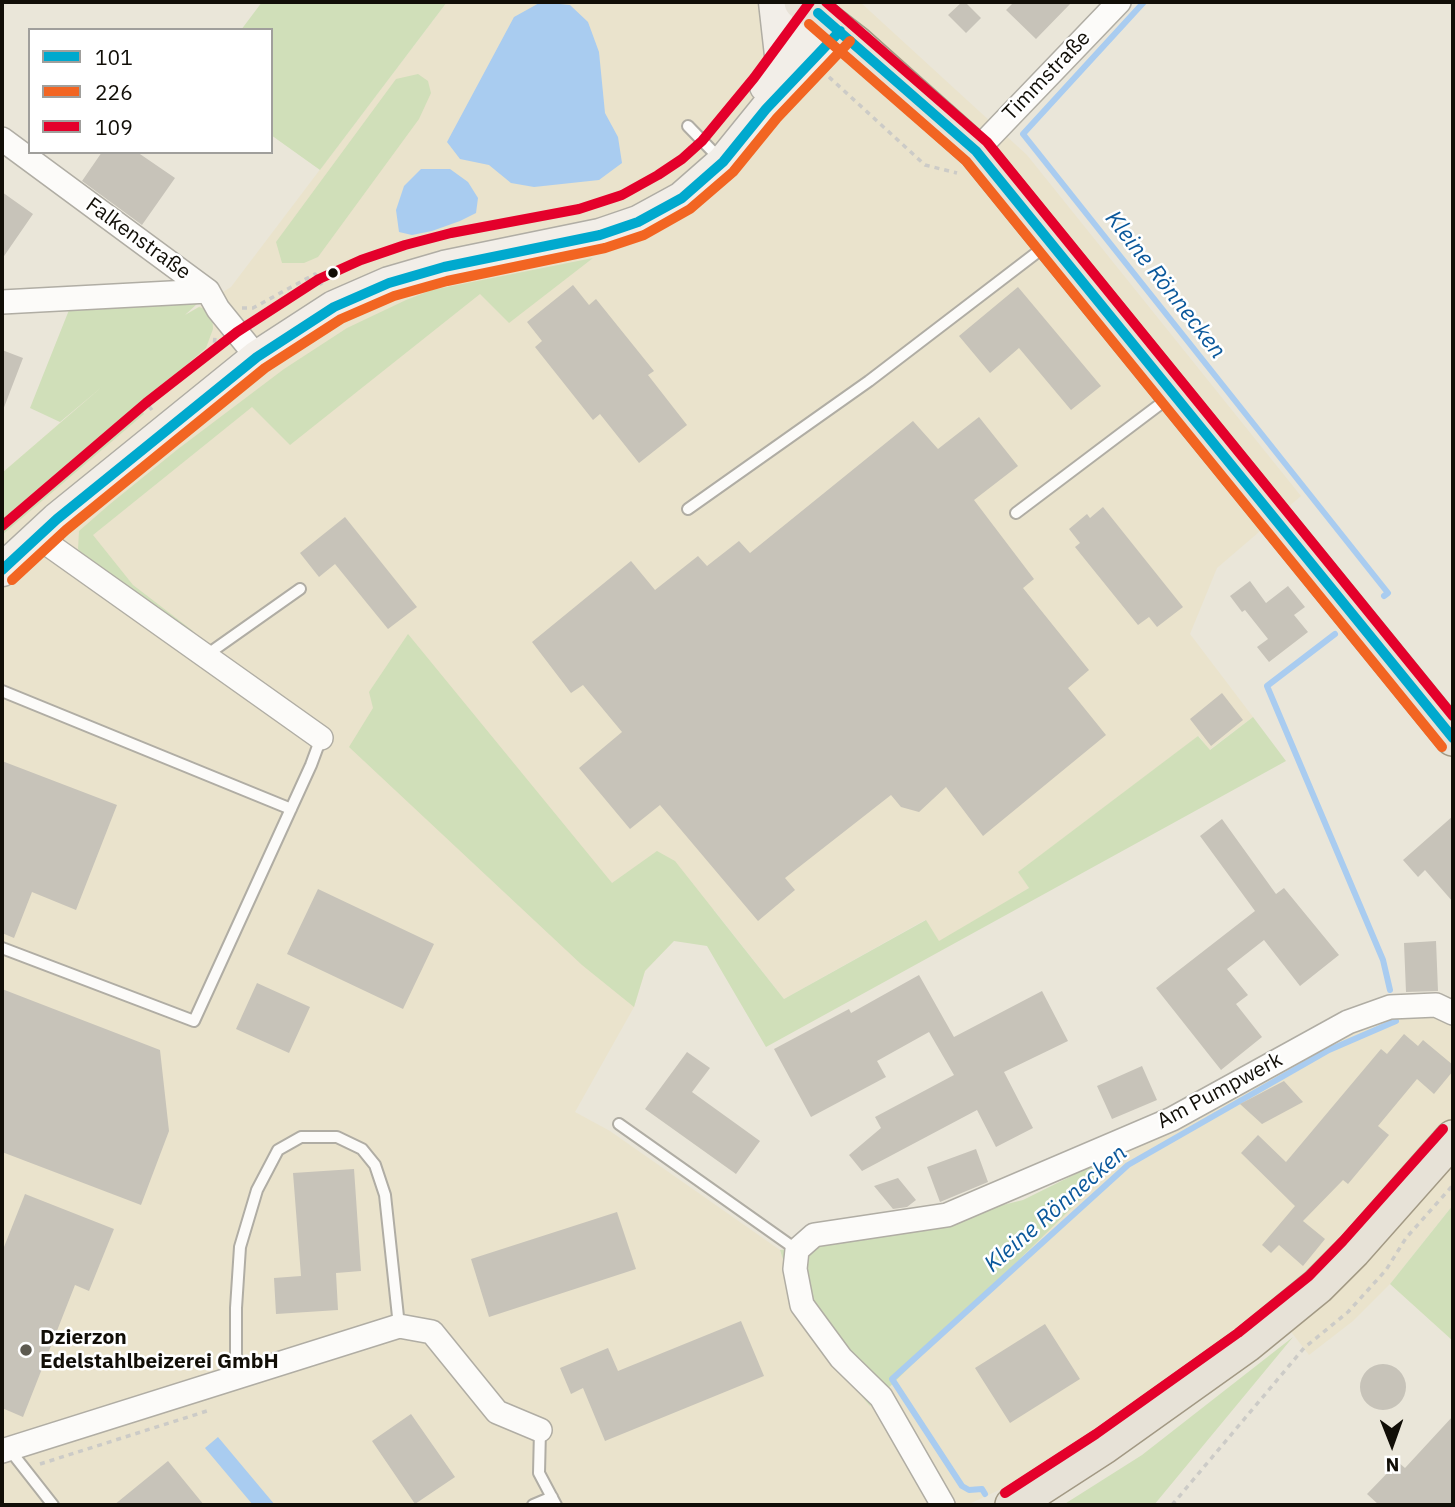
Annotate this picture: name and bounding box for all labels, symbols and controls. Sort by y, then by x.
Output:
street label: Timmstraße [998,26,1096,126]
legend [28,28,273,154]
text: 101 [95,43,133,71]
text: 226 [95,78,133,106]
text: 109 [95,113,133,141]
street label: Falkenstraße [81,193,195,285]
water label: Kleine Rönnecken [1099,206,1231,364]
unlabelled marker [326,266,340,280]
street label: Am Pumpwerk [1153,1047,1287,1135]
water label: Kleine Rönnecken [979,1140,1133,1278]
place label: Dzierzon Edelstahlbeizerei GmbH [40,1325,279,1375]
marker: Dzierzon Edelstahlbeizerei GmbH [18,1342,34,1358]
north arrow [1357,1409,1427,1479]
text: N [1385,1453,1399,1477]

